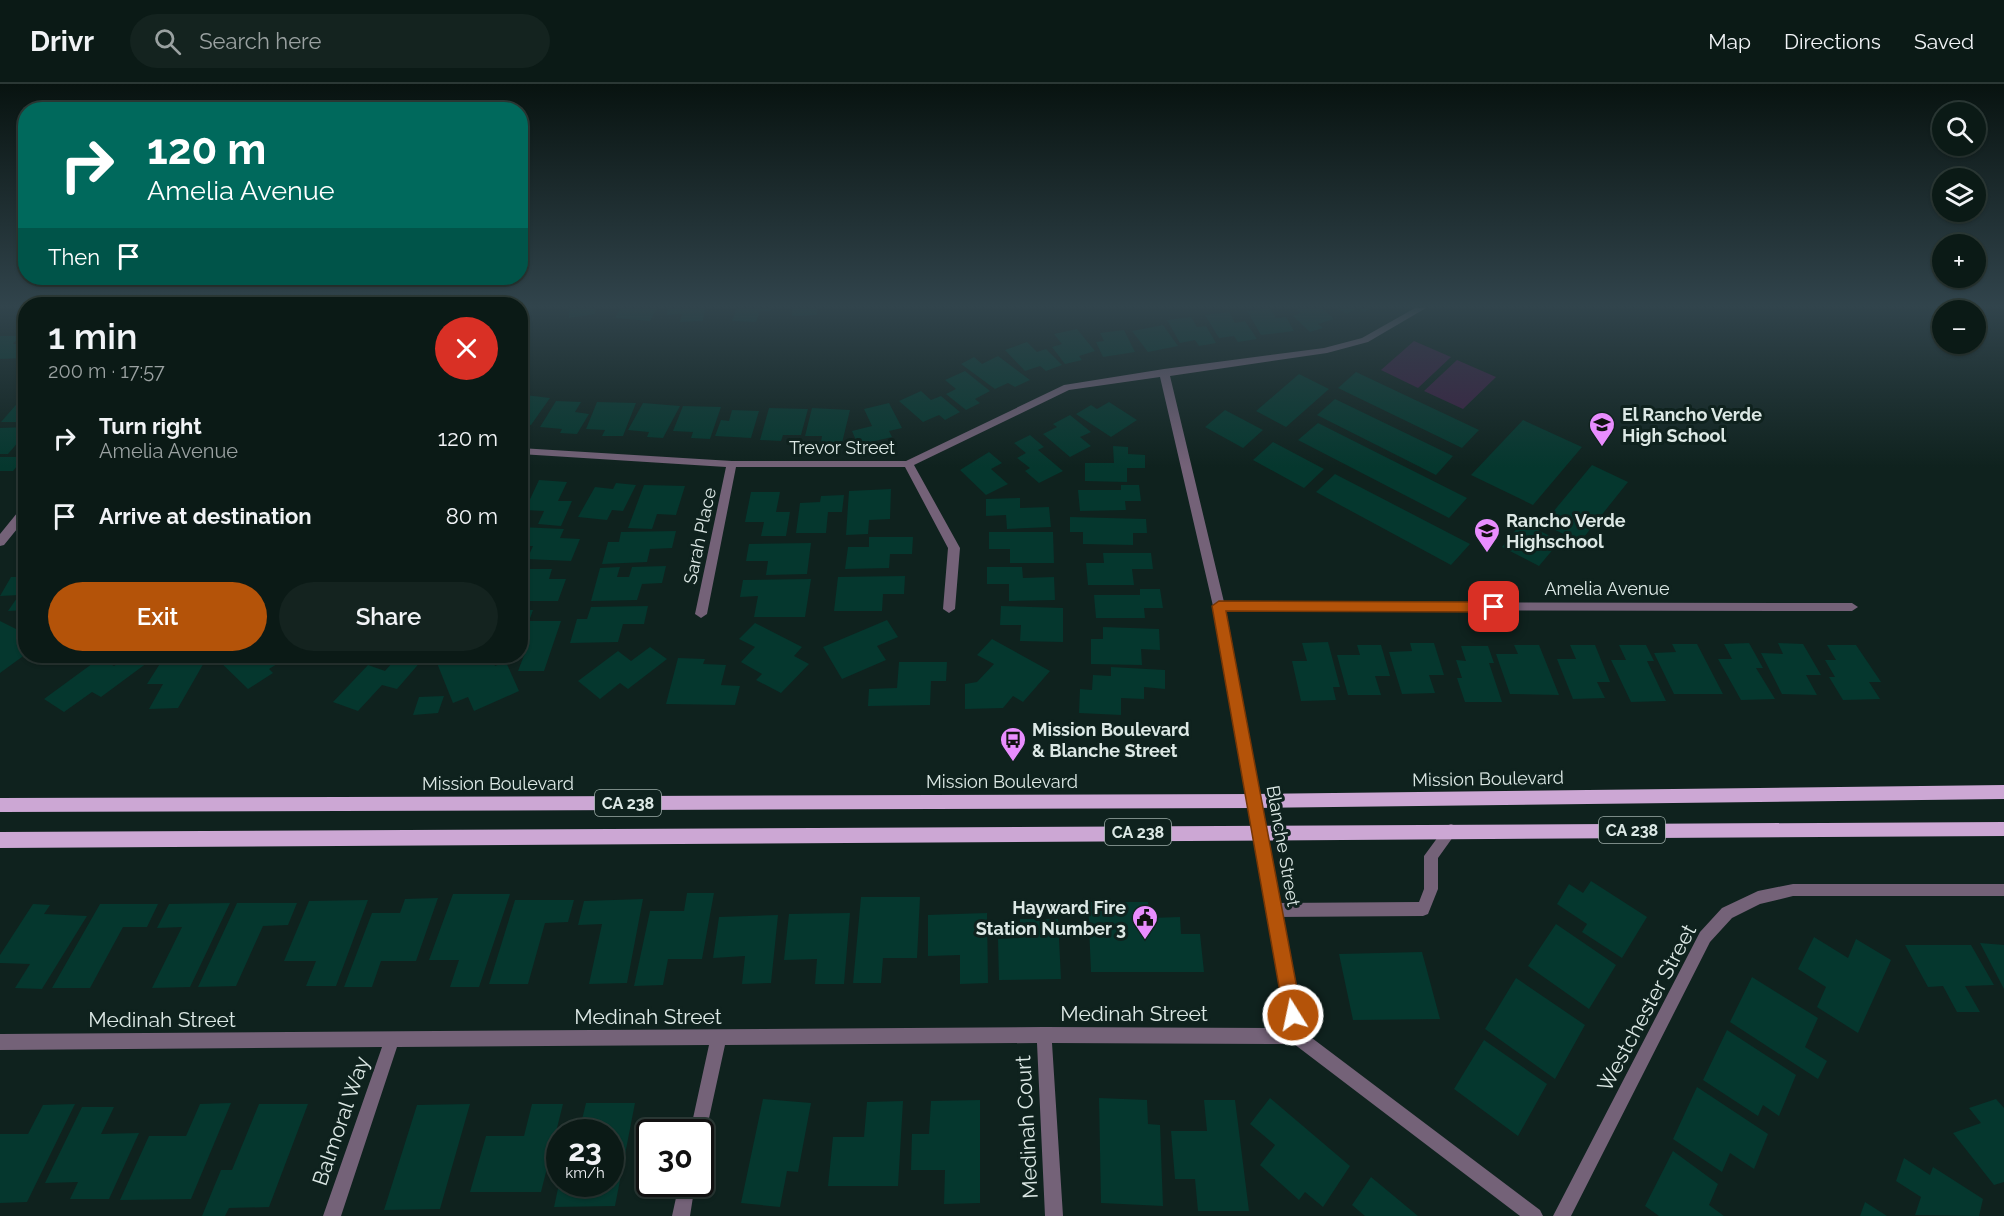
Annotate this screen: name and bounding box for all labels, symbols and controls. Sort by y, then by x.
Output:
search box [130,14,550,68]
text: Drivr [30,25,94,58]
icon: search [151,25,184,58]
text: Search here [199,28,321,54]
text: Map [1708,29,1751,54]
text: Directions [1784,29,1881,54]
text: Saved [1914,29,1974,54]
map controls [1932,102,1986,354]
button: search [1932,102,1986,156]
text: 120 m [147,125,266,174]
icon: right [48,126,126,204]
button: layers [1932,168,1986,222]
text: Amelia Avenue [147,175,335,206]
button: + [1932,234,1986,288]
icon: arrive [112,240,145,273]
text: Then [48,244,100,270]
button: − [1932,300,1986,354]
text: 1 min [48,315,137,357]
button: close [435,317,498,380]
text: 200 m · 17:57 [48,359,165,383]
place label: El Rancho Verde High School [1622,404,1762,446]
school or university icon: El Rancho Verde High School [1587,410,1617,448]
text: Turn right [99,413,202,439]
icon: right [48,422,81,455]
text: 120 m [438,425,498,451]
street label: Trevor Street [789,437,895,458]
text: Amelia Avenue [99,439,238,463]
street label: Sarah Place [679,485,720,586]
icon: arrive [48,500,81,533]
text: Arrive at destination [99,503,312,529]
text: 80 m [446,503,498,529]
place label: Rancho Verde Highschool [1506,510,1626,552]
school or university icon: Rancho Verde Highschool [1472,516,1502,554]
street label: Amelia Avenue [1544,578,1670,599]
pin [1468,581,1519,632]
button: Exit [48,582,267,651]
button: Share [279,582,498,651]
icon: arrive [1477,590,1510,623]
place label: Mission Boulevard & Blanche Street [1032,719,1190,761]
bus stop icon: Mission Boulevard & Blanche Street [998,725,1028,763]
street label: Mission Boulevard [1412,767,1564,790]
street label: Mission Boulevard [926,771,1078,792]
street label: Mission Boulevard [422,773,574,794]
street label: Blanche Street [1263,784,1304,908]
road number: CA 238 [595,790,661,816]
road number: CA 238 [1599,817,1665,843]
road number: CA 238 [1105,819,1171,845]
place label: Hayward Fire Station Number 3 [976,897,1126,939]
public building icon: Hayward Fire Station Number 3 [1130,903,1160,941]
street label: Westchester Street [1592,920,1701,1096]
position arrow [1261,983,1325,1047]
street label: Medinah Street [1060,1001,1208,1026]
street label: Medinah Street [574,1004,722,1029]
street label: Medinah Street [88,1007,236,1032]
street label: Balmoral Way [307,1053,374,1189]
street label: Medinah Court [1010,1055,1043,1199]
speed limit sign: 30 [636,1119,714,1197]
text: 23 [568,1133,602,1168]
text: km/h [565,1164,605,1182]

